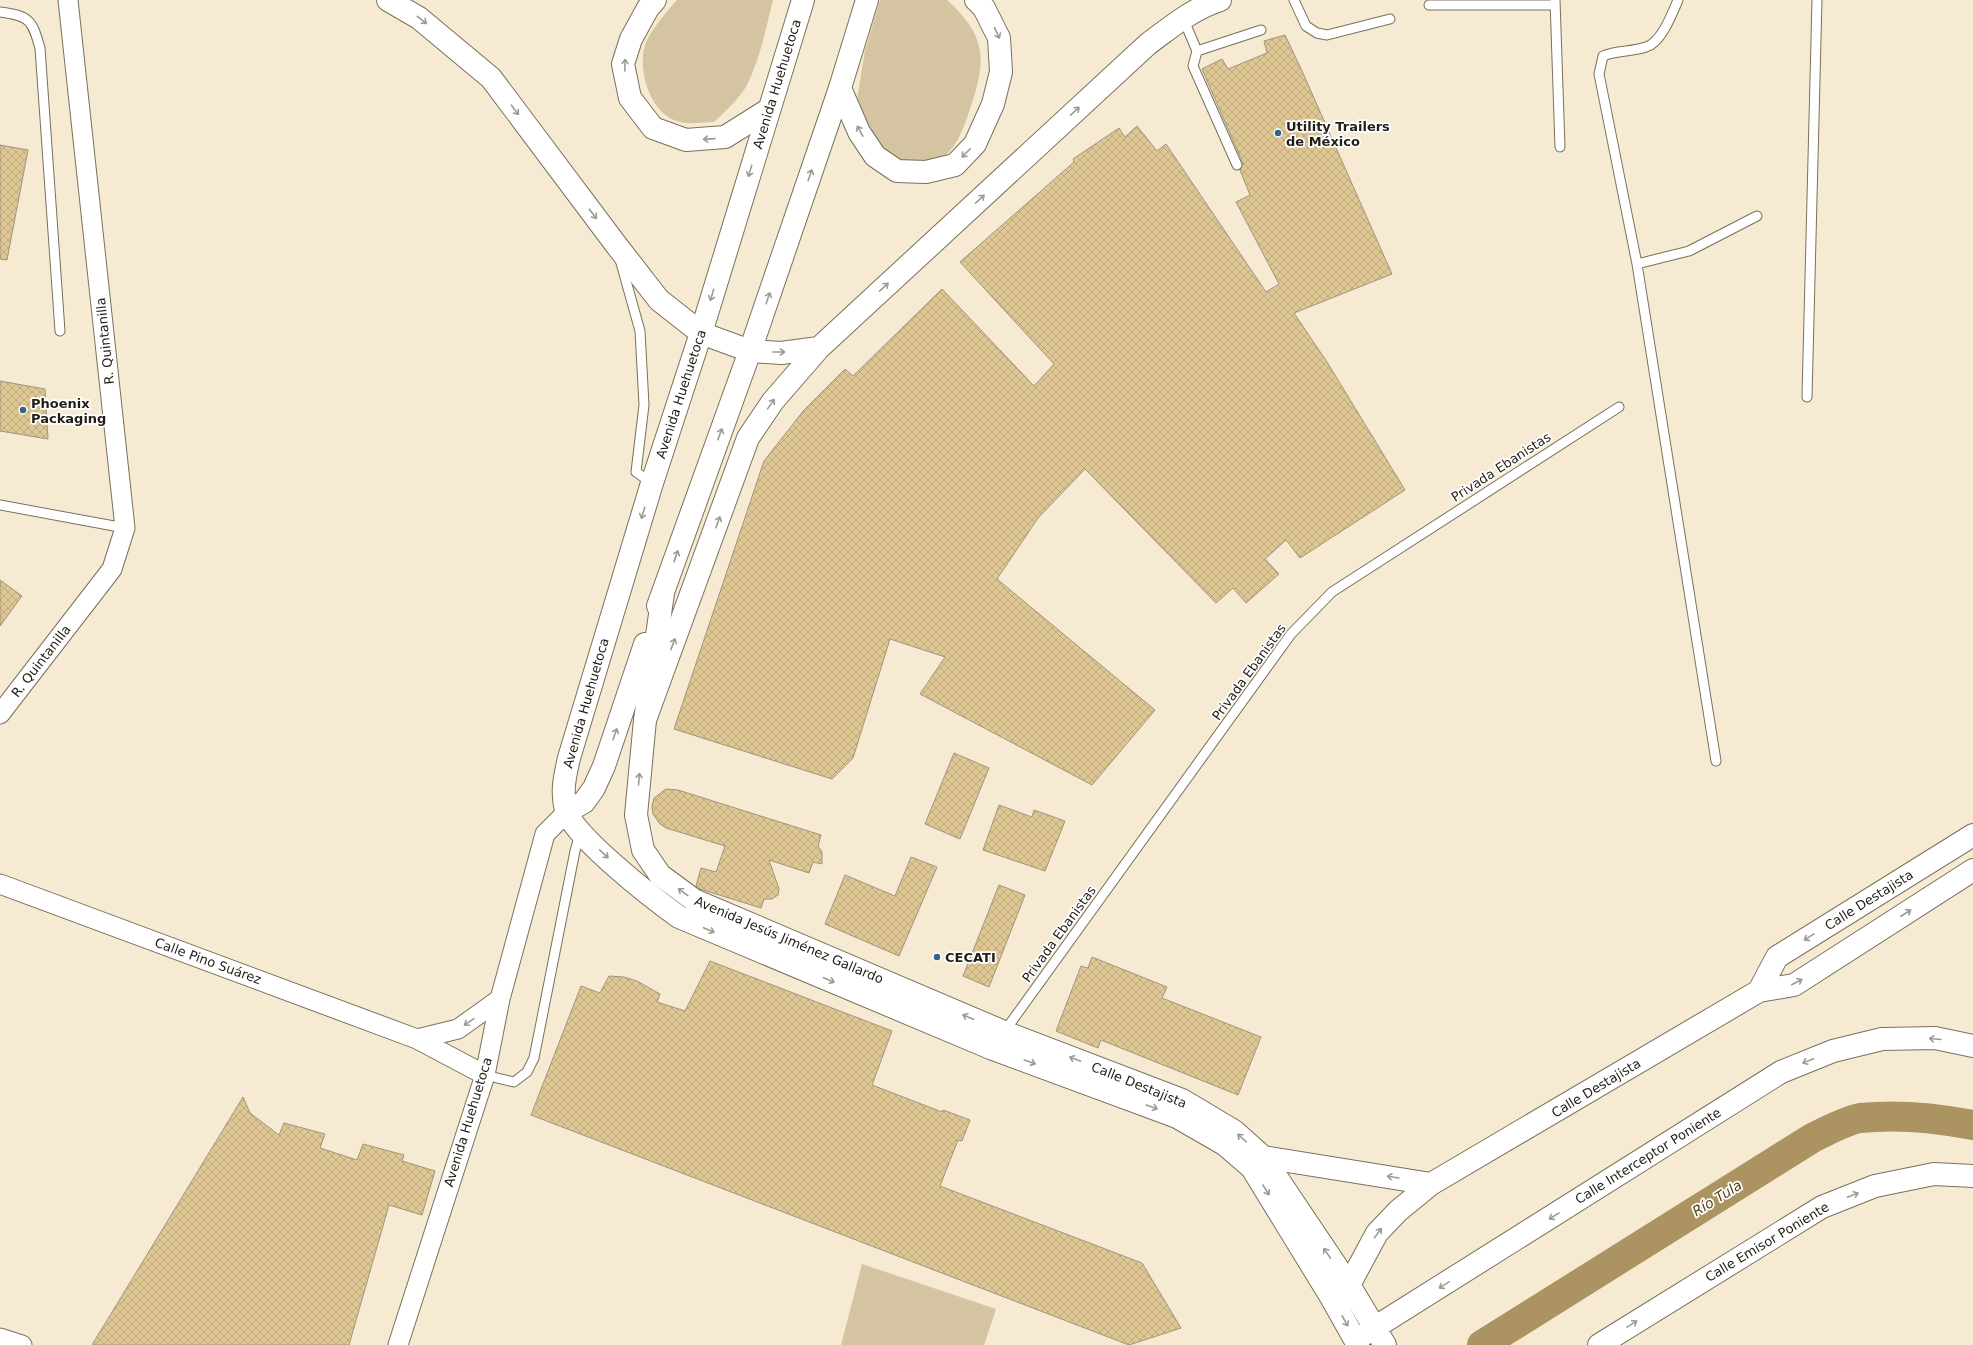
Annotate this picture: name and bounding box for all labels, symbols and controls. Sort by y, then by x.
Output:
one-way arrow [416,16,427,25]
street label: Avenida Huehuetoca [750,17,804,151]
one-way arrow [993,26,1001,38]
one-way arrow [621,58,629,71]
one-way arrow [510,105,519,116]
one-way arrow [1070,106,1080,116]
place label: Utility Trailers de México [1286,119,1390,149]
one-way arrow [855,126,863,138]
marker: Utility Trailers de México [1273,128,1283,138]
one-way arrow [703,135,716,142]
one-way arrow [961,148,971,158]
one-way arrow [746,164,753,177]
one-way arrow [807,169,814,182]
one-way arrow [975,194,985,204]
one-way arrow [589,208,597,219]
one-way arrow [879,283,890,292]
one-way arrow [708,289,715,302]
one-way arrow [765,292,772,305]
street label: R. Quintanilla [93,297,117,385]
street label: Avenida Huehuetoca [653,328,709,460]
one-way arrow [772,348,785,356]
place label: Phoenix Packaging [31,396,106,426]
one-way arrow [767,399,775,410]
marker: Phoenix Packaging [18,405,28,415]
one-way arrow [717,427,724,440]
street label: Privada Ebanistas [1448,429,1554,505]
one-way arrow [639,506,646,519]
one-way arrow [714,516,722,528]
one-way arrow [673,550,680,563]
street label: Privada Ebanistas [1209,621,1289,723]
street label: R. Quintanilla [8,622,74,700]
street label: Avenida Huehuetoca [560,636,612,770]
one-way arrow [669,638,677,650]
one-way arrow [612,728,619,741]
one-way arrow [635,773,643,786]
one-way arrow [599,850,610,859]
street label: Calle Destajista [1822,867,1916,933]
street label: Privada Ebanistas [1019,883,1099,985]
one-way arrow [677,888,688,896]
street label: Avenida Jesús Jiménez Gallardo [692,893,886,987]
one-way arrow [1901,909,1912,917]
one-way arrow [702,926,714,934]
one-way arrow [1804,933,1815,941]
street label: Calle Pino Suárez [153,935,263,987]
place label: CECATI [945,950,996,965]
marker: CECATI [932,952,942,962]
one-way arrow [822,977,834,984]
one-way arrow [1791,978,1803,986]
one-way arrow [963,1013,975,1020]
one-way arrow [463,1018,474,1026]
one-way arrow [1929,1035,1942,1042]
street label: Avenida Huehuetoca [441,1055,495,1189]
one-way arrow [1069,1055,1081,1063]
street label: Calle Destajista [1549,1055,1643,1121]
one-way arrow [1803,1058,1815,1065]
one-way arrow [1023,1059,1035,1067]
street label: Calle Destajista [1089,1059,1189,1111]
one-way arrow [1145,1104,1157,1112]
street label: Calle Interceptor Poniente [1572,1105,1724,1207]
one-way arrow [1237,1133,1247,1143]
one-way arrow [1387,1173,1400,1181]
water label: Río Tula [1689,1177,1745,1219]
one-way arrow [1262,1184,1270,1196]
one-way arrow [1846,1191,1858,1198]
street label: Calle Emisor Poniente [1702,1199,1832,1285]
one-way arrow [1548,1212,1560,1220]
one-way arrow [1374,1228,1382,1239]
one-way arrow [1323,1248,1331,1259]
one-way arrow [1439,1281,1450,1289]
one-way arrow [1341,1315,1349,1327]
one-way arrow [1626,1320,1638,1328]

